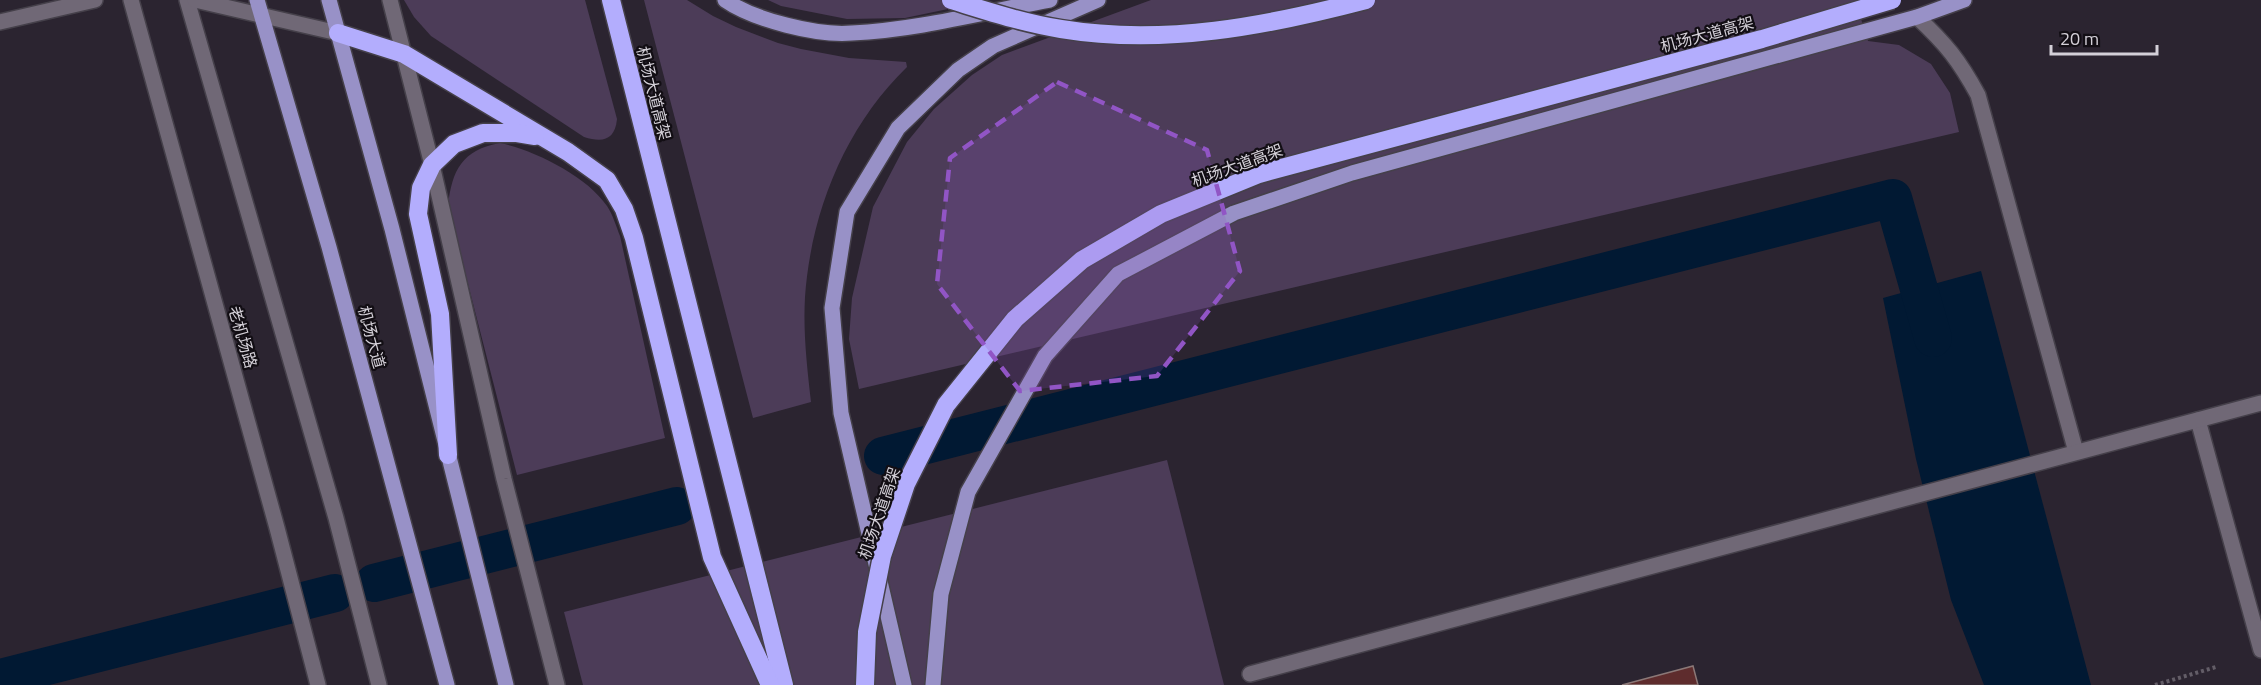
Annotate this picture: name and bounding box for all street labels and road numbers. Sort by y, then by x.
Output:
street label: 机场大道高架 [1658,10,1756,58]
street label: 机场大道高架 [631,44,677,142]
street label: 机场大道高架 [1188,137,1286,193]
street label: 老机场路 [223,303,263,371]
street label: 机场大道 [352,303,392,371]
street label: 机场大道高架 [852,464,906,562]

